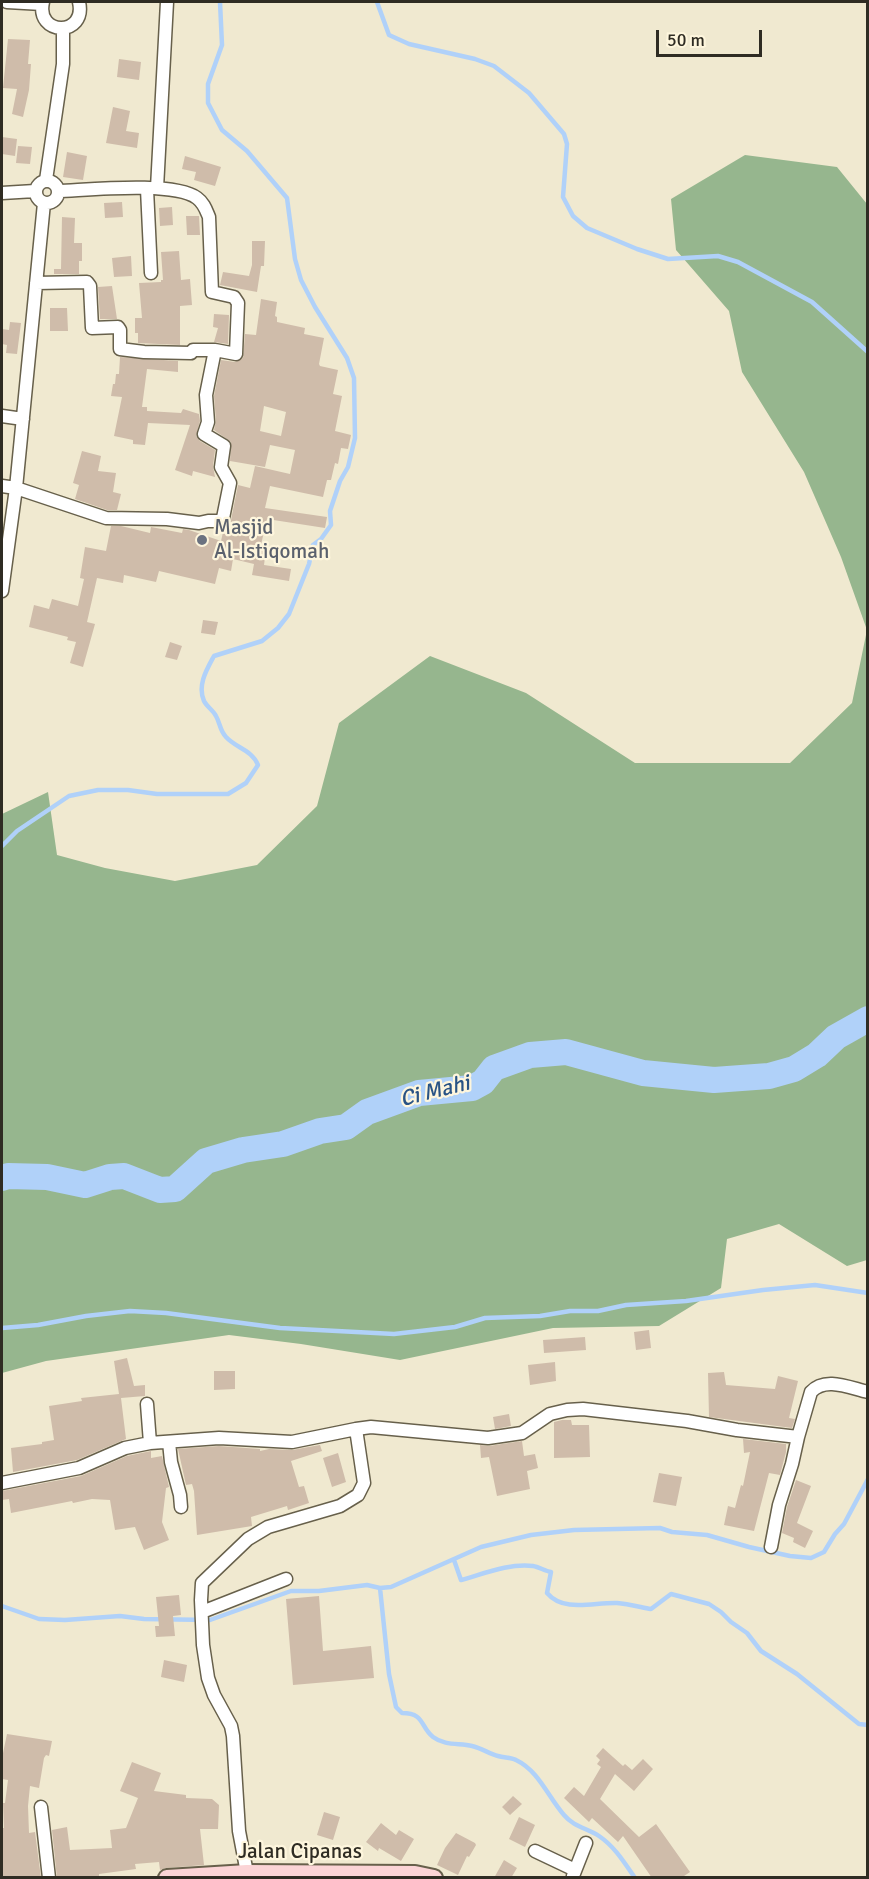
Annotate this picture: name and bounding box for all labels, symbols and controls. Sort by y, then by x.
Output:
scale bar [659,18,766,56]
text: 50 m [667,29,705,51]
place label: Masjid Al-Istiqomah [214,515,329,565]
marker: Masjid Al-Istiqomah [195,533,209,547]
water label: Ci Mahi [397,1071,473,1113]
street label: Jalan Cipanas [238,1839,362,1865]

